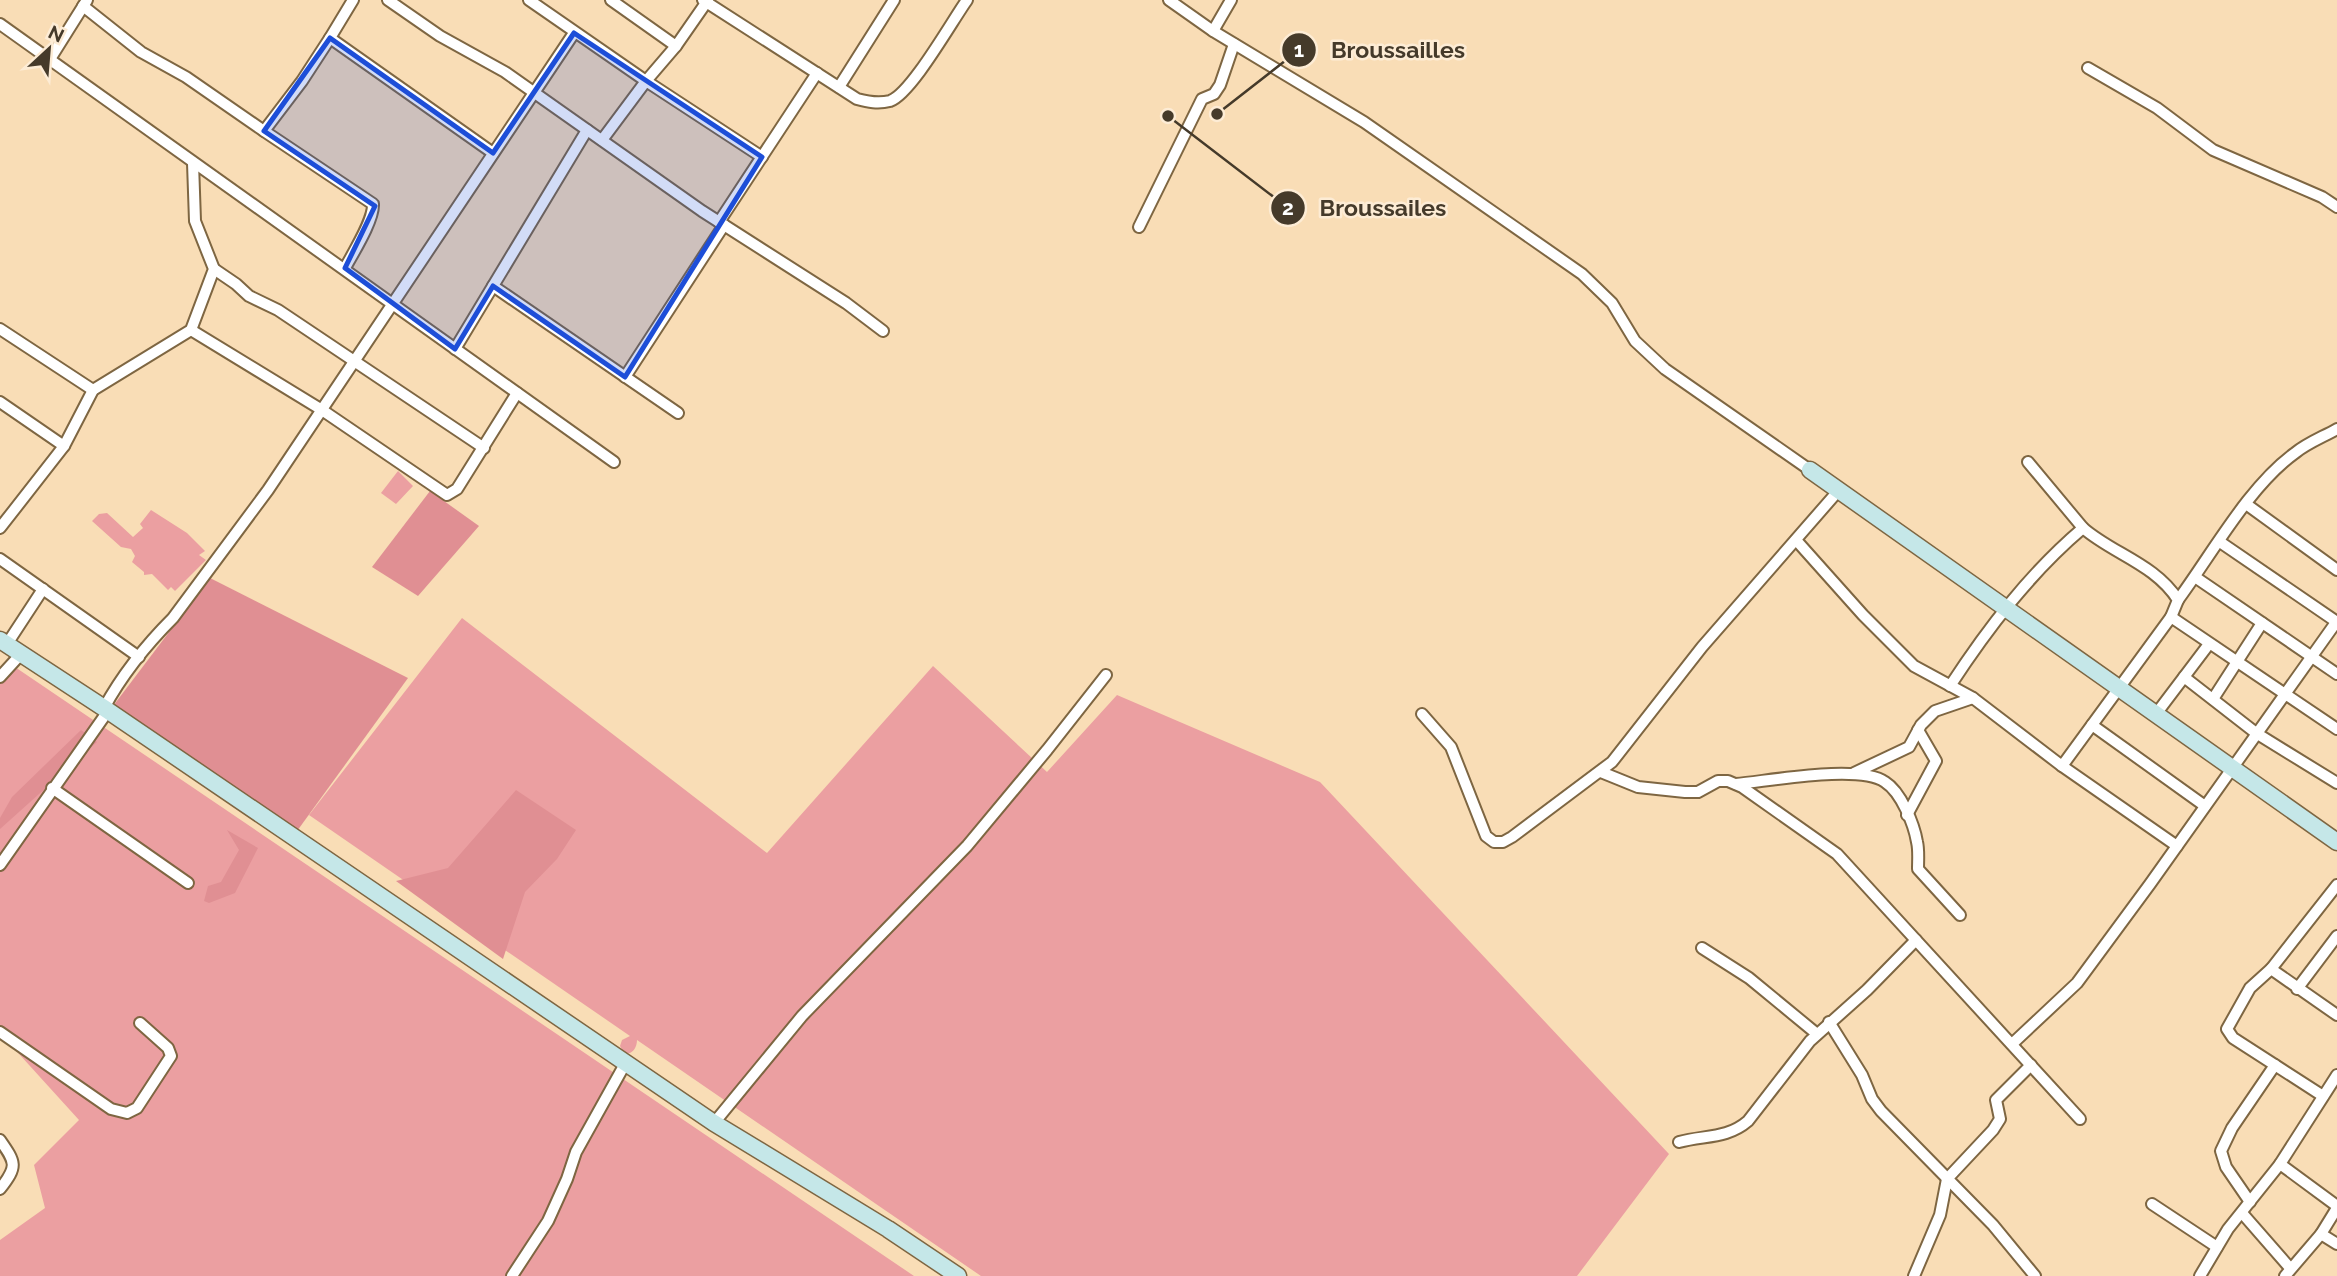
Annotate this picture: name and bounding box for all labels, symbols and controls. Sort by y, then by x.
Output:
north arrow [14,14,84,84]
text: N [45,21,68,47]
callout: Broussailles [1282,28,1479,72]
text: Broussailles [1331,36,1465,63]
text: 1 [1294,37,1304,62]
callout: Broussailes [1271,186,1461,230]
text: Broussailes [1320,194,1446,221]
text: 2 [1282,195,1294,220]

